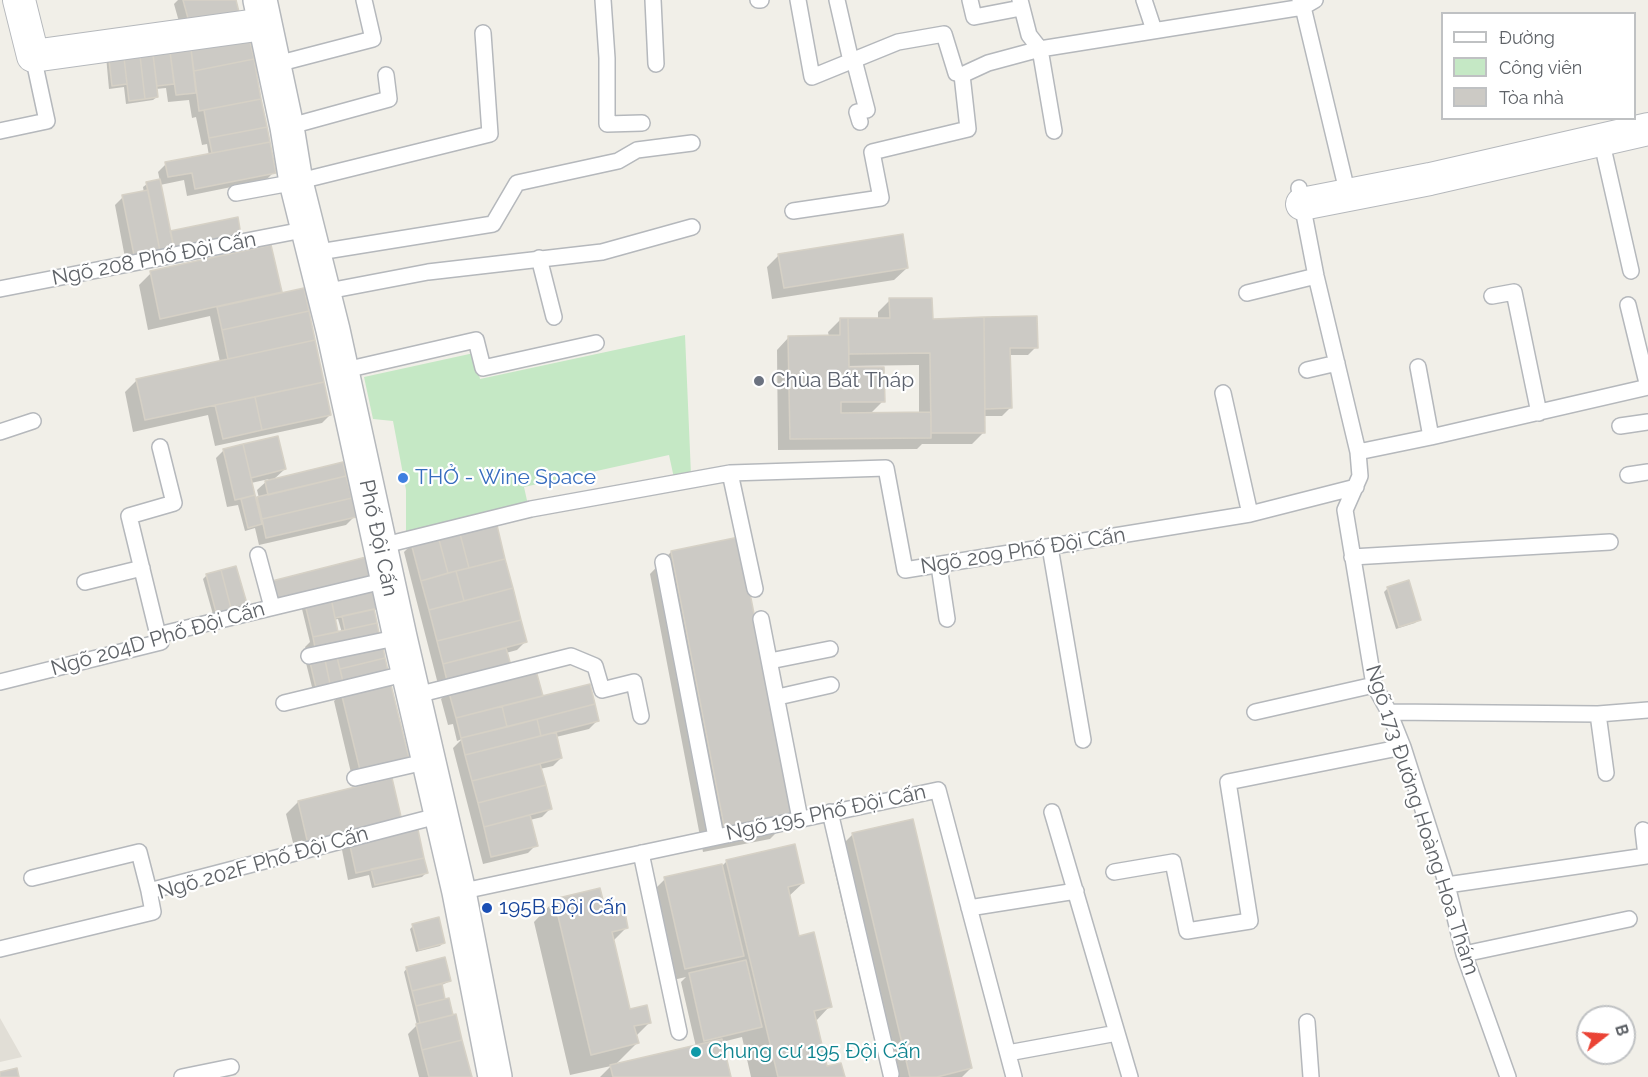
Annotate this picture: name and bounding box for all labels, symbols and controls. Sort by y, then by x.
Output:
legend [1441,12,1636,120]
text: Đường [1499,27,1555,48]
text: Công viên [1499,57,1582,78]
text: Tòa nhà [1499,87,1564,108]
street label: Ngõ 208 Phố Đội Cấn [50,227,258,291]
place label: Chùa Bát Tháp [771,368,914,394]
marker: Chùa Bát Tháp [752,374,766,388]
place label: THỞ - Wine Space [415,465,596,491]
marker: THỞ - Wine Space [396,471,410,485]
street label: Phố Đội Cấn [353,477,403,599]
street label: Ngõ 209 Phố Đội Cấn [919,522,1127,580]
street label: Ngõ 204D Phố Đội Cấn [48,596,268,682]
street label: Ngõ 173 Đường Hoàng Hoa Thám [1360,662,1484,978]
street label: Ngõ 195 Phố Đội Cấn [724,779,928,847]
street label: Ngõ 202F Phố Đội Cấn [155,821,371,905]
place label: 195B Đội Cấn [499,895,627,921]
marker: 195B Đội Cấn [480,901,494,915]
north arrow [1576,1005,1636,1065]
text: B [1611,1022,1632,1038]
place label: Chung cư 195 Đội Cấn [708,1039,921,1065]
marker: Chung cư 195 Đội Cấn [689,1045,703,1059]

